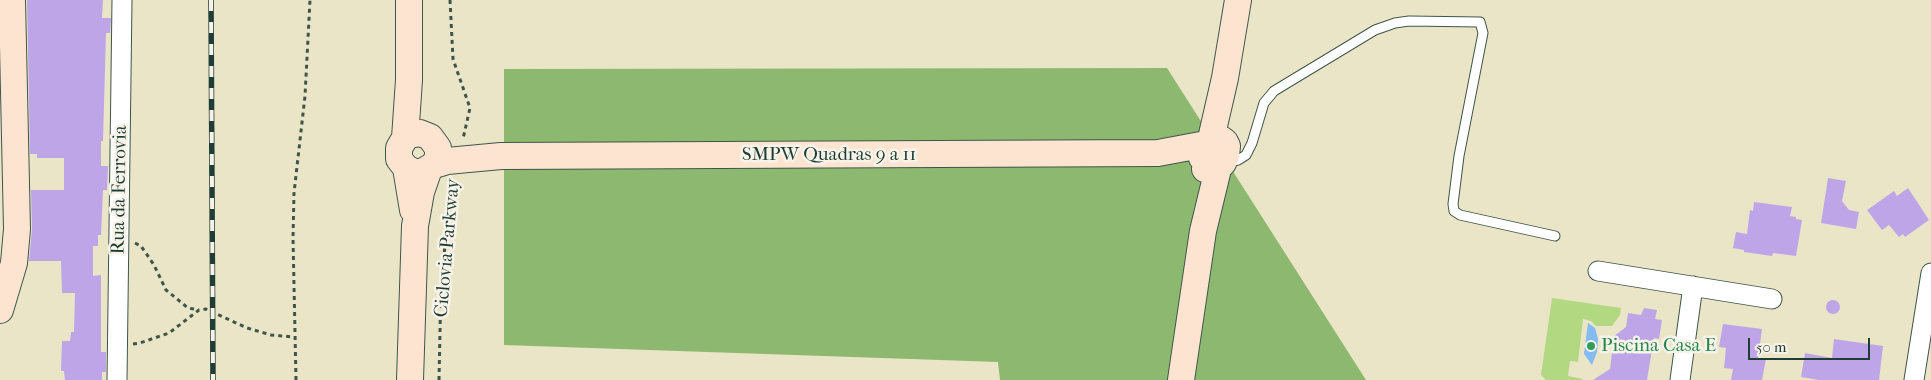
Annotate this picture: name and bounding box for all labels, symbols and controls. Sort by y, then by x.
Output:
street label: Rua da Ferrovia [107,125,133,255]
street label: SMPW Quadras 9 a 11 [742,144,916,166]
street label: Ciclovia Parkway [431,178,465,318]
scale bar [1751,328,1874,360]
place label: Piscina Casa E [1601,335,1716,357]
text: 50 m [1756,338,1786,356]
marker: Piscina Casa E [1585,340,1597,352]

